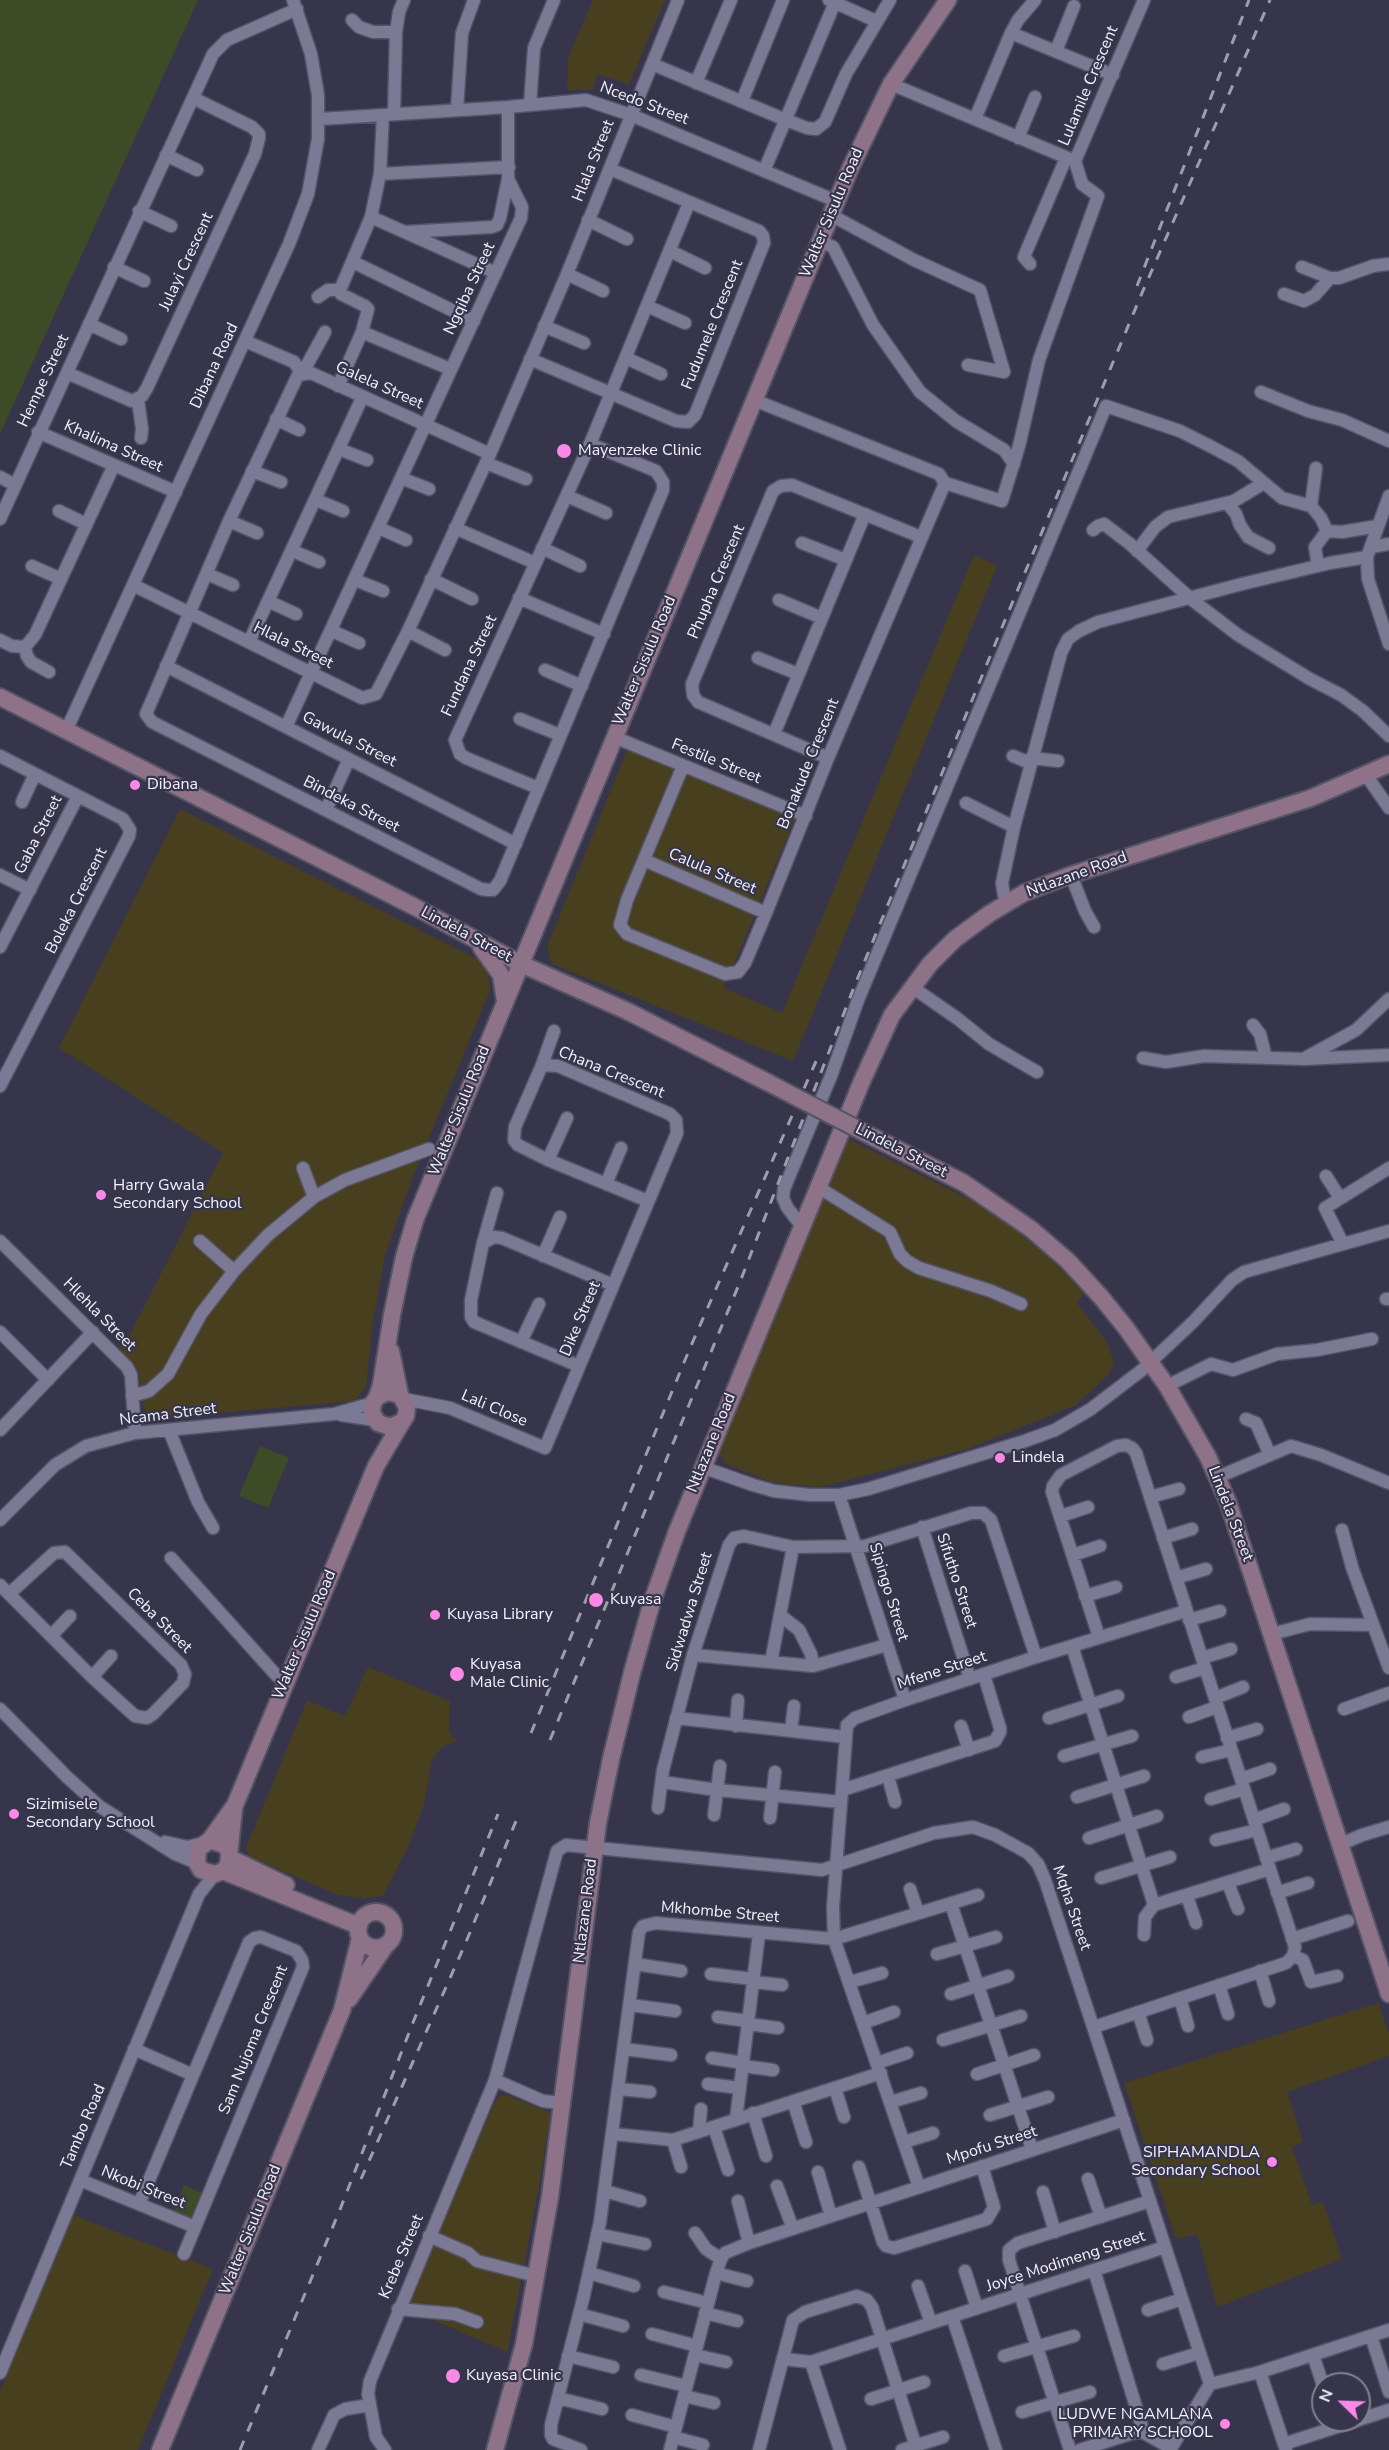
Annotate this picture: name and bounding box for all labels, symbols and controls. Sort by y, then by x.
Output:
street label: Lulamile Crescent [1055,23,1123,149]
street label: Ncedo Street [597,78,691,130]
street label: Hlala Street [569,117,619,205]
street label: Walter Sisulu Road [796,145,868,281]
street label: Julayi Crescent [156,210,218,314]
street label: Ngqiba Street [440,240,500,338]
street label: Fudumele Crescent [678,257,748,393]
street label: Dibana Road [187,320,243,412]
street label: Hempe Street [14,332,74,430]
street label: Galela Street [332,358,426,414]
street label: Khalima Street [61,417,165,477]
place label: Mayenzeke Clinic [578,441,701,461]
marker: Mayenzeke Clinic [555,442,573,460]
street label: Phupha Crescent [684,522,750,642]
street label: Walter Sisulu Road [609,593,681,729]
street label: Fundana Street [438,612,502,720]
street label: Hlala Street [250,618,336,674]
street label: Bonakude Crescent [774,696,844,832]
street label: Gawula Street [299,708,399,772]
street label: Festile Street [668,735,764,789]
street label: Bindeka Street [300,772,402,838]
place label: Dibana [147,775,198,795]
marker: Dibana [128,778,142,792]
street label: Gaba Street [11,792,67,878]
street label: Boleka Crescent [42,845,112,957]
street label: Calula Street [665,845,759,899]
street label: Ntlazane Road [1024,848,1130,902]
street label: Lindela Street [417,903,515,967]
street label: Walter Sisulu Road [425,1043,495,1179]
street label: Chana Crescent [555,1043,667,1103]
street label: Lindela Street [852,1120,950,1182]
place label: Harry Gwala Secondary School [113,1176,242,1214]
marker: Harry Gwala Secondary School [94,1188,108,1202]
street label: Hlehla Street [58,1274,140,1356]
street label: Dike Street [557,1279,605,1359]
street label: Lali Close [458,1386,530,1432]
street label: Ntlazane Road [683,1391,741,1495]
street label: Ncama Street [118,1400,218,1430]
place label: Lindela [1012,1448,1065,1468]
marker: Lindela [993,1451,1007,1465]
street label: Lindela Street [1203,1464,1257,1564]
street label: Sifutho Street [932,1531,980,1631]
street label: Sipingo Street [864,1541,912,1643]
street label: Sidwadwa Street [663,1550,717,1674]
street label: Walter Sisulu Road [269,1567,341,1703]
street label: Ceba Street [122,1584,196,1658]
place label: Kuyasa [610,1590,662,1610]
marker: Kuyasa [587,1591,605,1609]
place label: Kuyasa Library [447,1605,553,1625]
marker: Kuyasa Library [428,1608,442,1622]
street label: Mfene Street [895,1648,989,1694]
place label: Kuyasa Male Clinic [470,1655,549,1693]
marker: Kuyasa Male Clinic [448,1665,466,1683]
place label: Sizimisele Secondary School [26,1795,155,1833]
marker: Sizimisele Secondary School [7,1807,21,1821]
street label: Ntlazane Road [570,1858,602,1964]
street label: Mqha Street [1048,1863,1094,1953]
street label: Mkhombe Street [660,1898,780,1928]
street label: Sam Nujoma Crescent [215,1963,293,2117]
street label: Tambo Road [58,2082,110,2172]
street label: Mpofu Street [944,2122,1040,2170]
place label: SIPHAMANDLA Secondary School [1131,2143,1260,2181]
marker: SIPHAMANDLA Secondary School [1265,2155,1279,2169]
street label: Nkobi Street [98,2162,188,2214]
street label: Walter Sisulu Road [216,2162,286,2298]
street label: Krebe Street [376,2212,428,2302]
street label: Joyce Modimeng Street [984,2227,1148,2297]
place label: Kuyasa Clinic [466,2366,561,2386]
marker: Kuyasa Clinic [444,2367,462,2385]
north arrow [1311,2372,1371,2432]
text: N [1314,2386,1339,2406]
place label: LUDWE NGAMLANA PRIMARY SCHOOL [1058,2405,1213,2443]
marker: LUDWE NGAMLANA PRIMARY SCHOOL [1218,2417,1232,2431]

